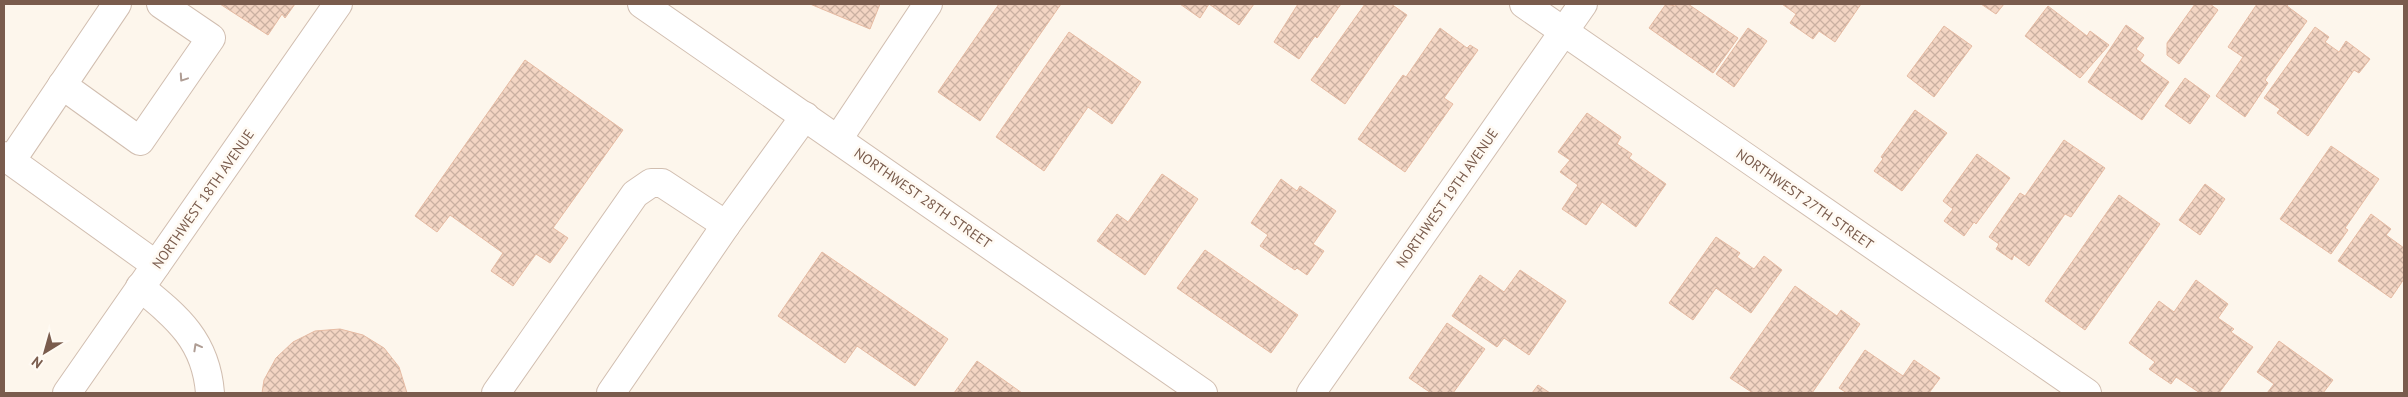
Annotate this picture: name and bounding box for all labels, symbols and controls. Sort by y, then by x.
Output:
one-way arrow [180,72,189,82]
street label: NORTHWEST 19TH AVENUE [1392,125,1502,271]
street label: NORTHWEST 18TH AVENUE [148,126,258,272]
street label: NORTHWEST 28TH STREET [851,144,995,252]
street label: NORTHWEST 27TH STREET [1733,145,1877,253]
north arrow [20,327,70,377]
one-way arrow [193,344,203,353]
text: N [28,352,46,372]

